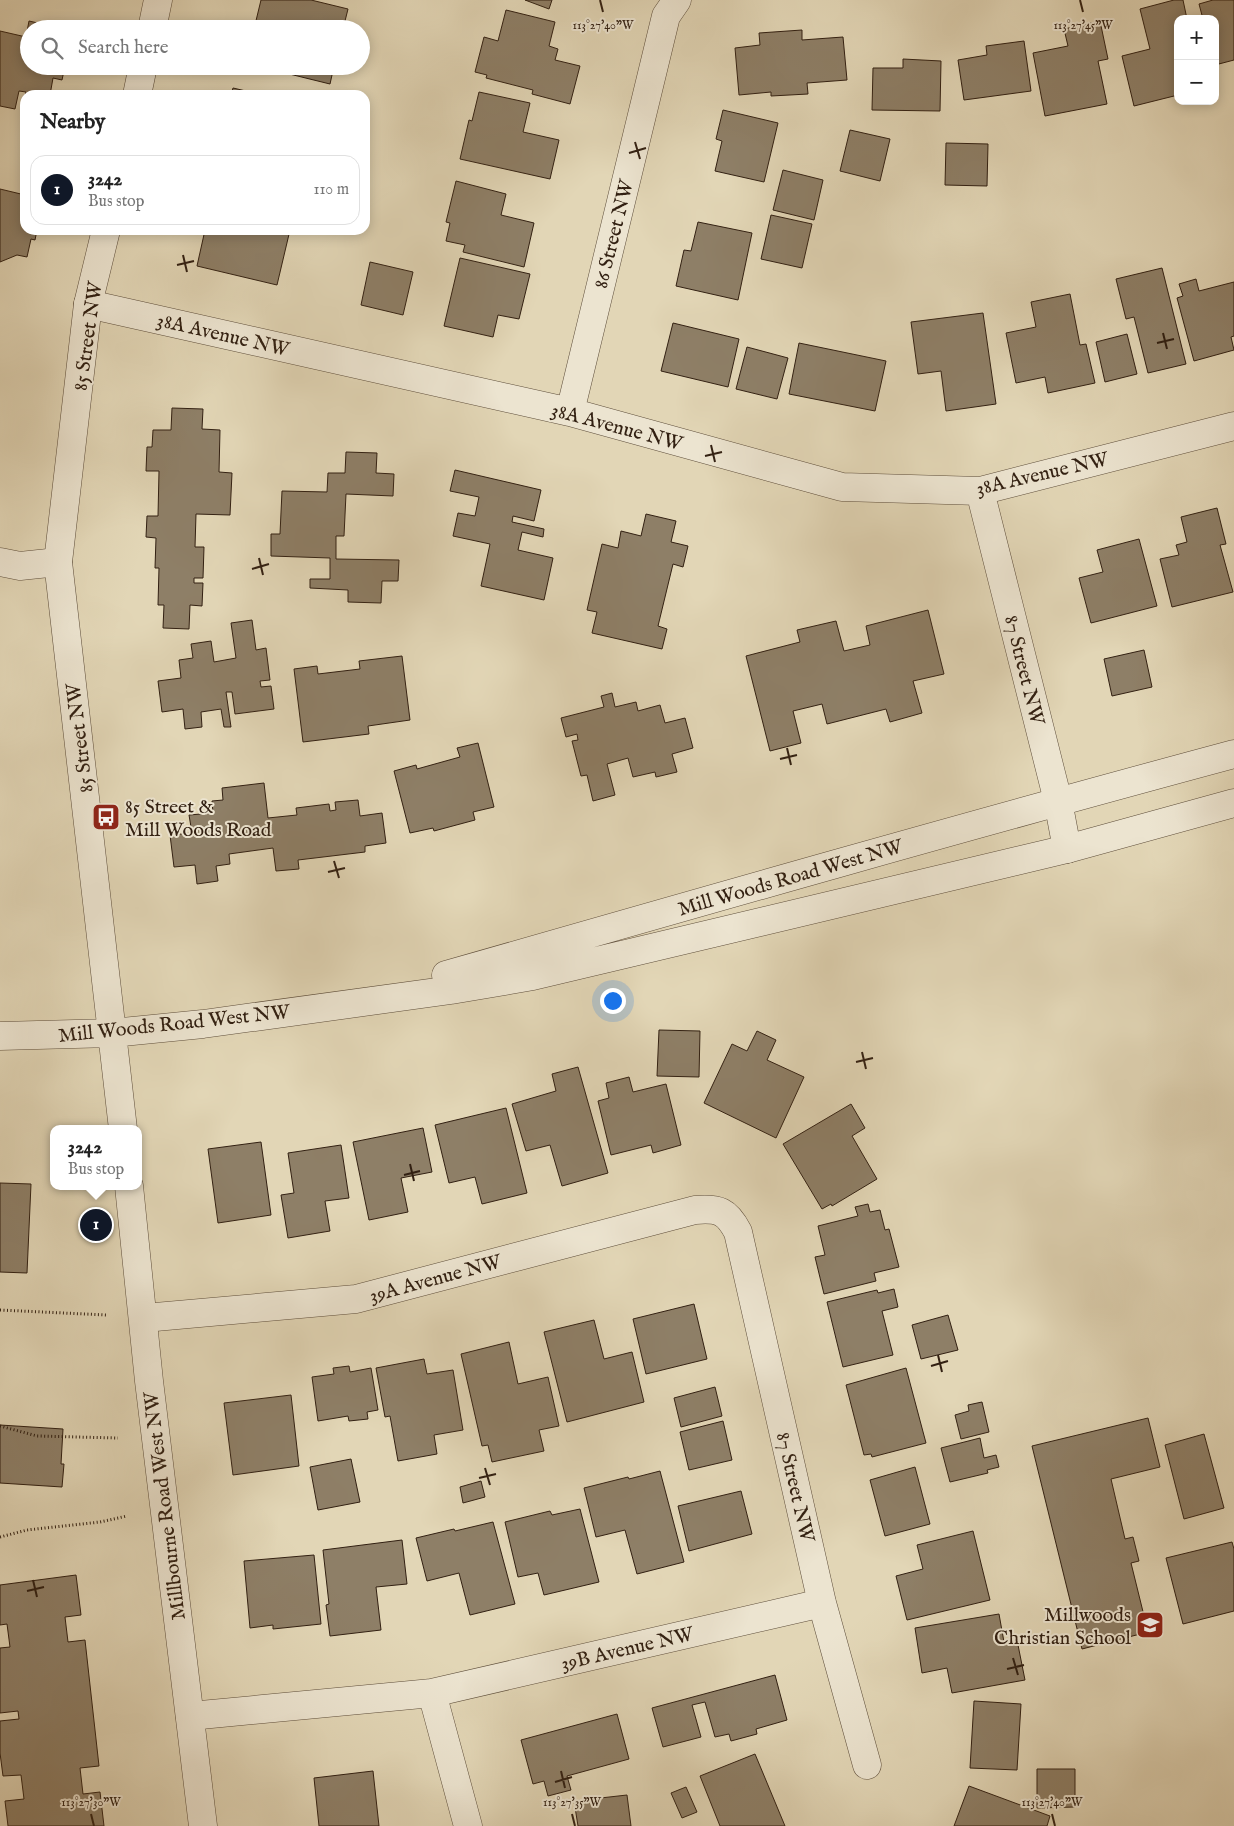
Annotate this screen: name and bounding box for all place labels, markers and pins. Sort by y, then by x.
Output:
place label: 85 Street & Mill Woods Road [125,795,272,843]
bus stop icon: 85 Street & Mill Woods Road [91,802,121,832]
pin: 1 [80,1206,112,1244]
place label: Millwoods Christian School [994,1603,1132,1651]
school or university icon: Millwoods Christian School [1135,1610,1165,1640]

